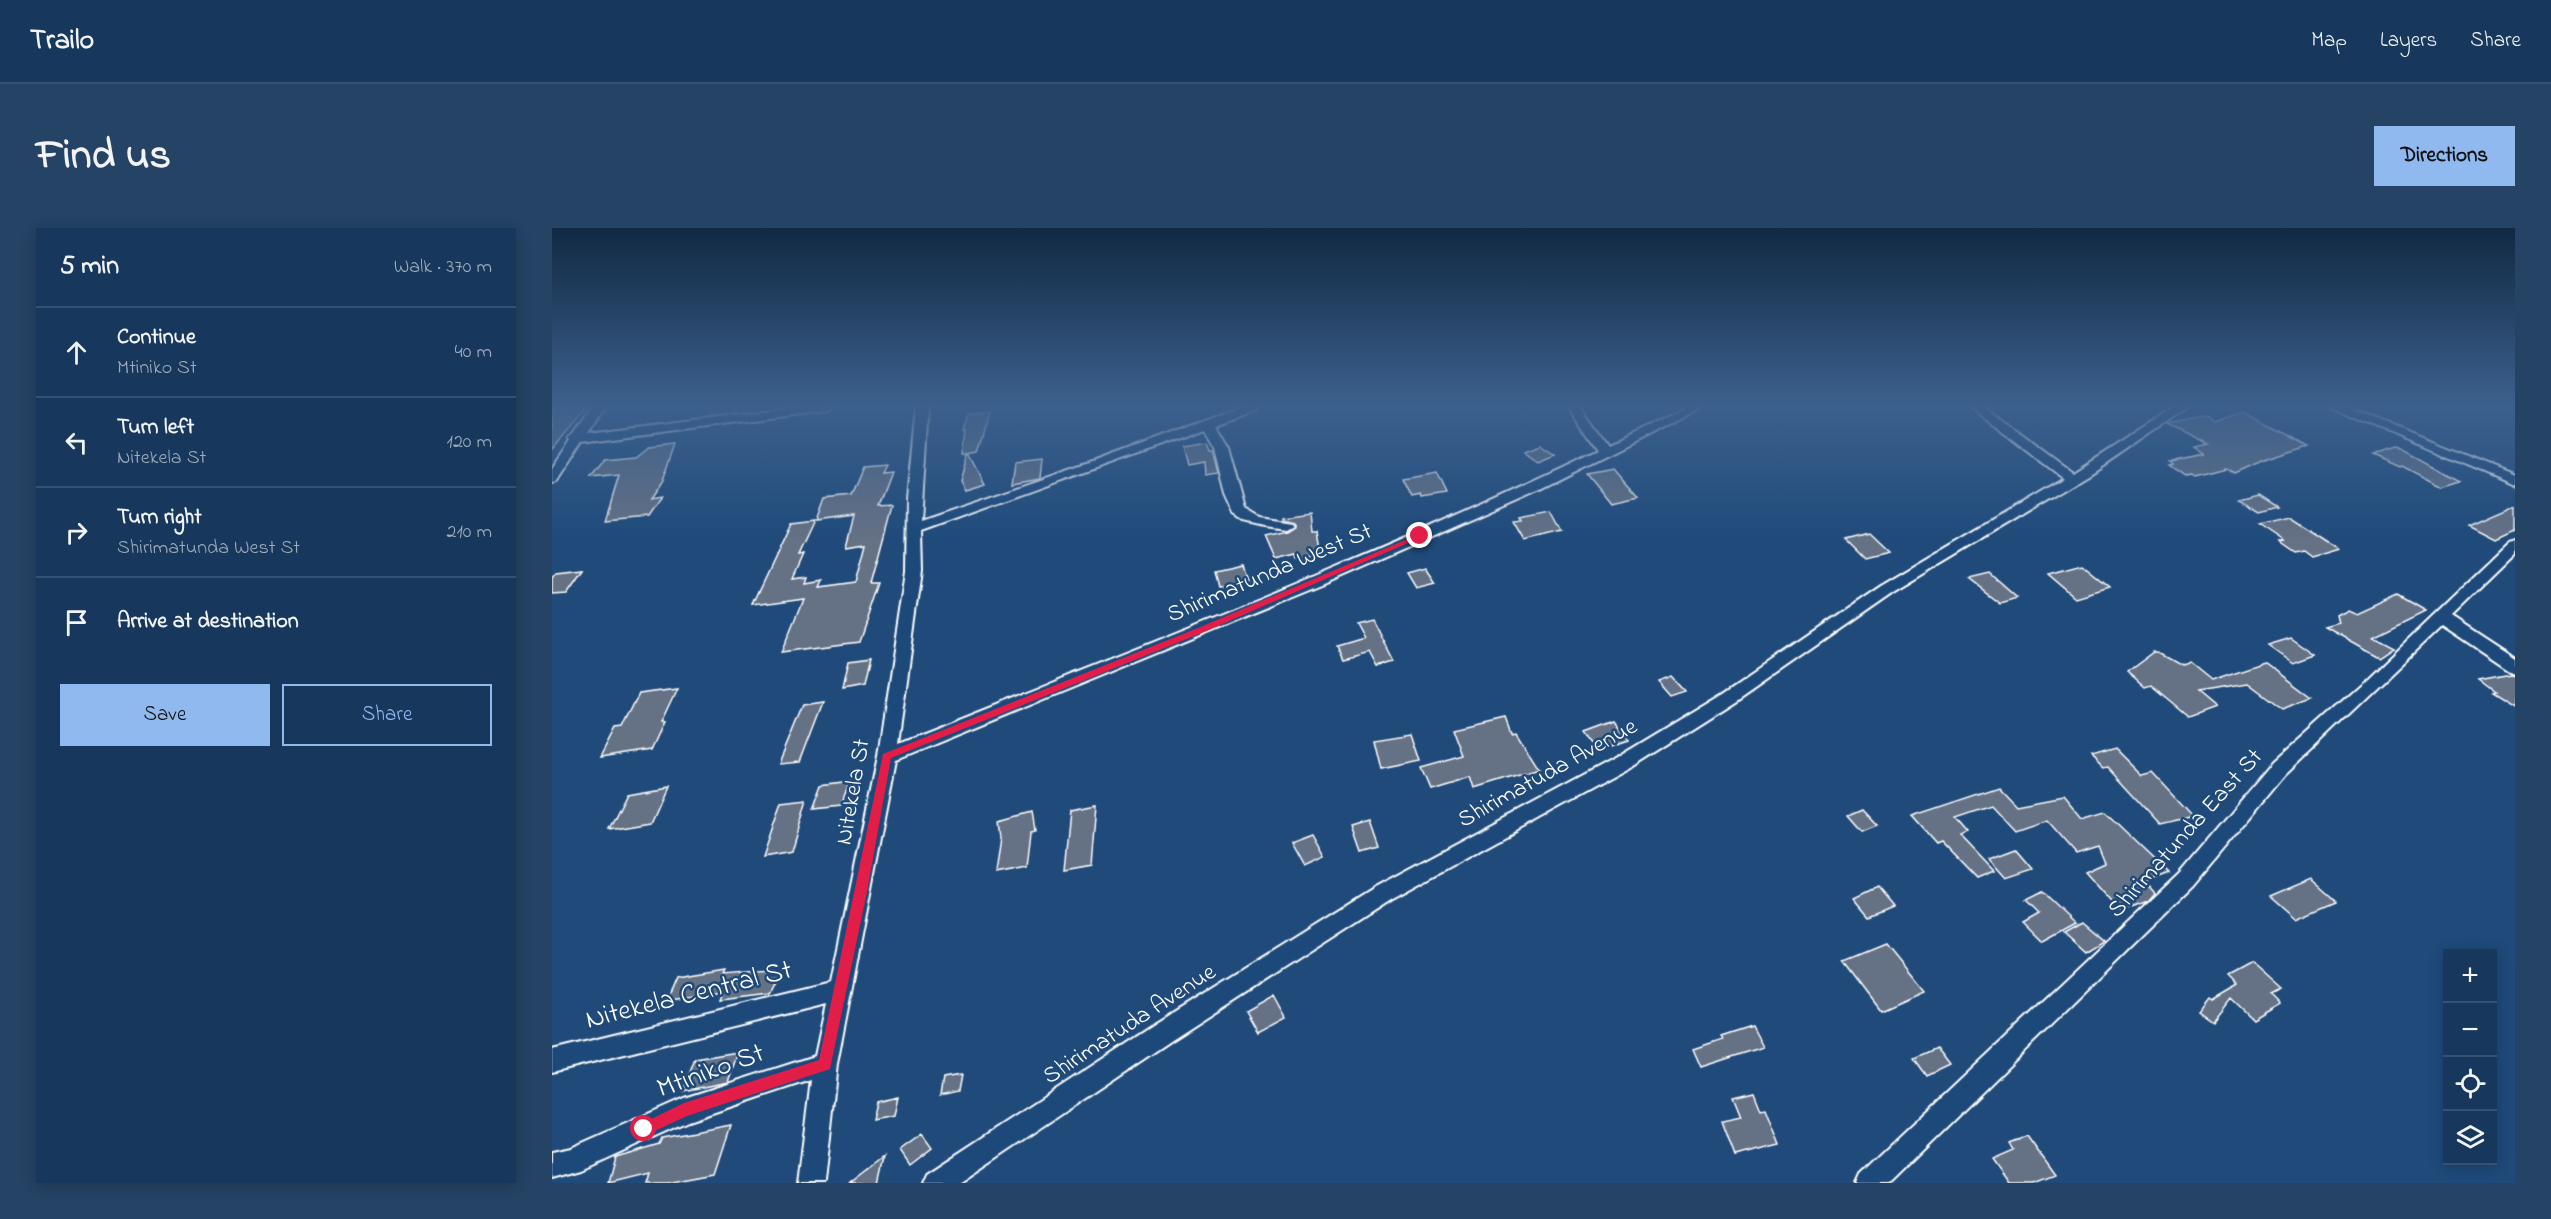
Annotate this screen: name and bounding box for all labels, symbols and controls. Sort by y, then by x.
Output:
text: Trailo [30,21,94,62]
text: Map [2311,26,2347,56]
text: Layers [2380,26,2437,56]
text: Share [2470,26,2521,56]
text: Find us [36,126,171,187]
button: Directions [2374,126,2515,186]
text: 5 min [60,248,119,286]
text: Walk · 370 m [394,253,492,282]
text: Continue [117,322,196,354]
icon: ahead [60,336,93,369]
text: 40 m [455,338,492,367]
text: Mtiniko St [117,354,197,383]
text: Turn left [117,412,194,444]
icon: left [60,426,93,459]
text: 120 m [447,428,492,457]
text: Nitekela St [117,444,206,473]
text: Turn right [117,502,202,534]
street label: Shirimatunda West St [1162,515,1378,633]
icon: right [60,516,93,549]
text: 210 m [447,518,492,547]
route end [1406,522,1432,548]
text: Shirimatunda West St [117,534,300,563]
icon: arrive [60,606,93,639]
text: Arrive at destination [117,606,299,638]
button: Save [60,684,270,746]
button: Share [282,684,492,746]
street label: Shirimatuda Avenue [1452,710,1644,838]
street label: Nitekela St [827,736,881,848]
street label: Shirimatunda East St [2100,741,2272,927]
map controls [2443,949,2497,1165]
button: + [2443,949,2497,1003]
street label: Nitekela Central St [581,951,797,1041]
street label: Shirimatuda Avenue [1036,956,1224,1094]
button: − [2443,1003,2497,1057]
street label: Mtiniko St [652,1034,770,1110]
button: locate [2443,1057,2497,1111]
button: layers [2443,1111,2497,1165]
route start [630,1115,656,1141]

